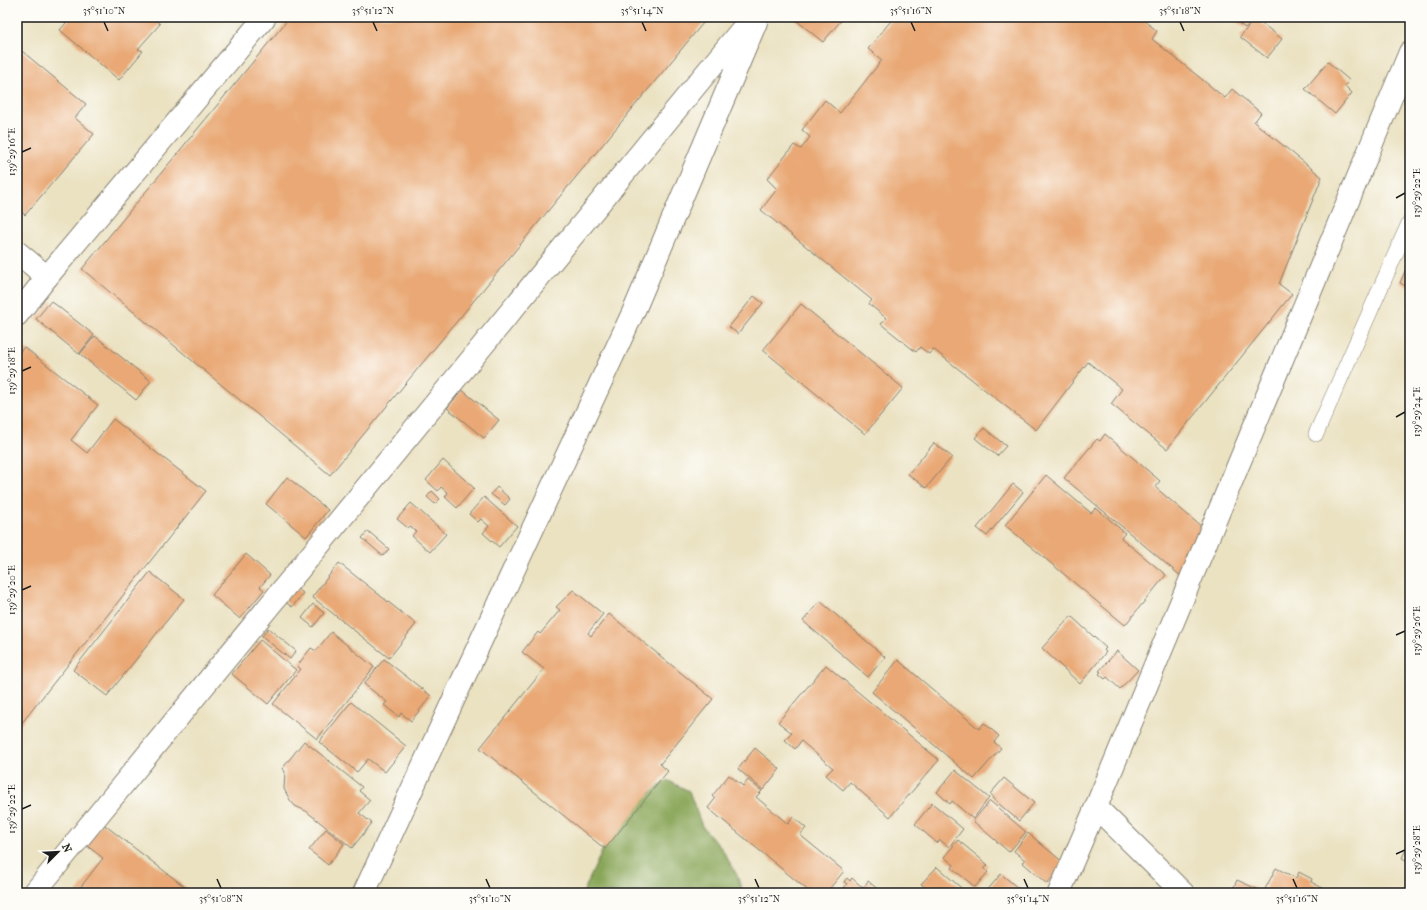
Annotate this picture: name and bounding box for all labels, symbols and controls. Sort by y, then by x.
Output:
text: 35°51'10"N [83,5,126,17]
text: 35°51'12"N [352,5,395,17]
text: 35°51'14"N [620,5,664,17]
text: 35°51'16"N [890,5,933,17]
text: 35°51'18"N [1159,5,1201,17]
text: 139°29'16"E [6,128,18,176]
text: 139°29'22"E [1411,168,1423,218]
text: 139°29'18"E [6,347,18,395]
text: 139°29'24"E [1411,387,1423,437]
text: 139°29'20"E [6,565,18,615]
text: 139°29'26"E [1411,606,1423,656]
text: 139°29'22"E [6,784,18,834]
text: 139°29'28"E [1411,825,1423,875]
north arrow [38,832,78,872]
text: N [59,842,75,855]
text: 35°51'08"N [199,893,243,905]
text: 35°51'10"N [469,893,512,905]
text: 35°51'12"N [738,893,781,905]
text: 35°51'14"N [1006,893,1050,905]
text: 35°51'16"N [1276,893,1319,905]

